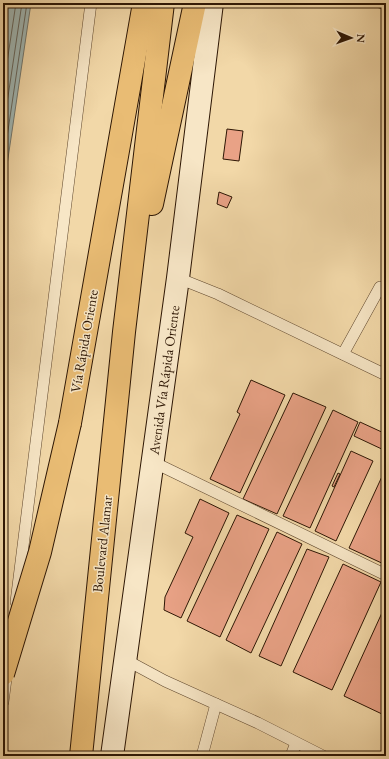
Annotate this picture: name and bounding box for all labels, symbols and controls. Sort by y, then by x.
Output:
north arrow [331,18,371,58]
text: N [354,34,368,43]
street label: Vía Rápida Oriente [66,288,102,394]
street label: Avenida Vía Rápida Oriente [144,304,183,457]
street label: Boulevard Alamar [88,494,116,593]

